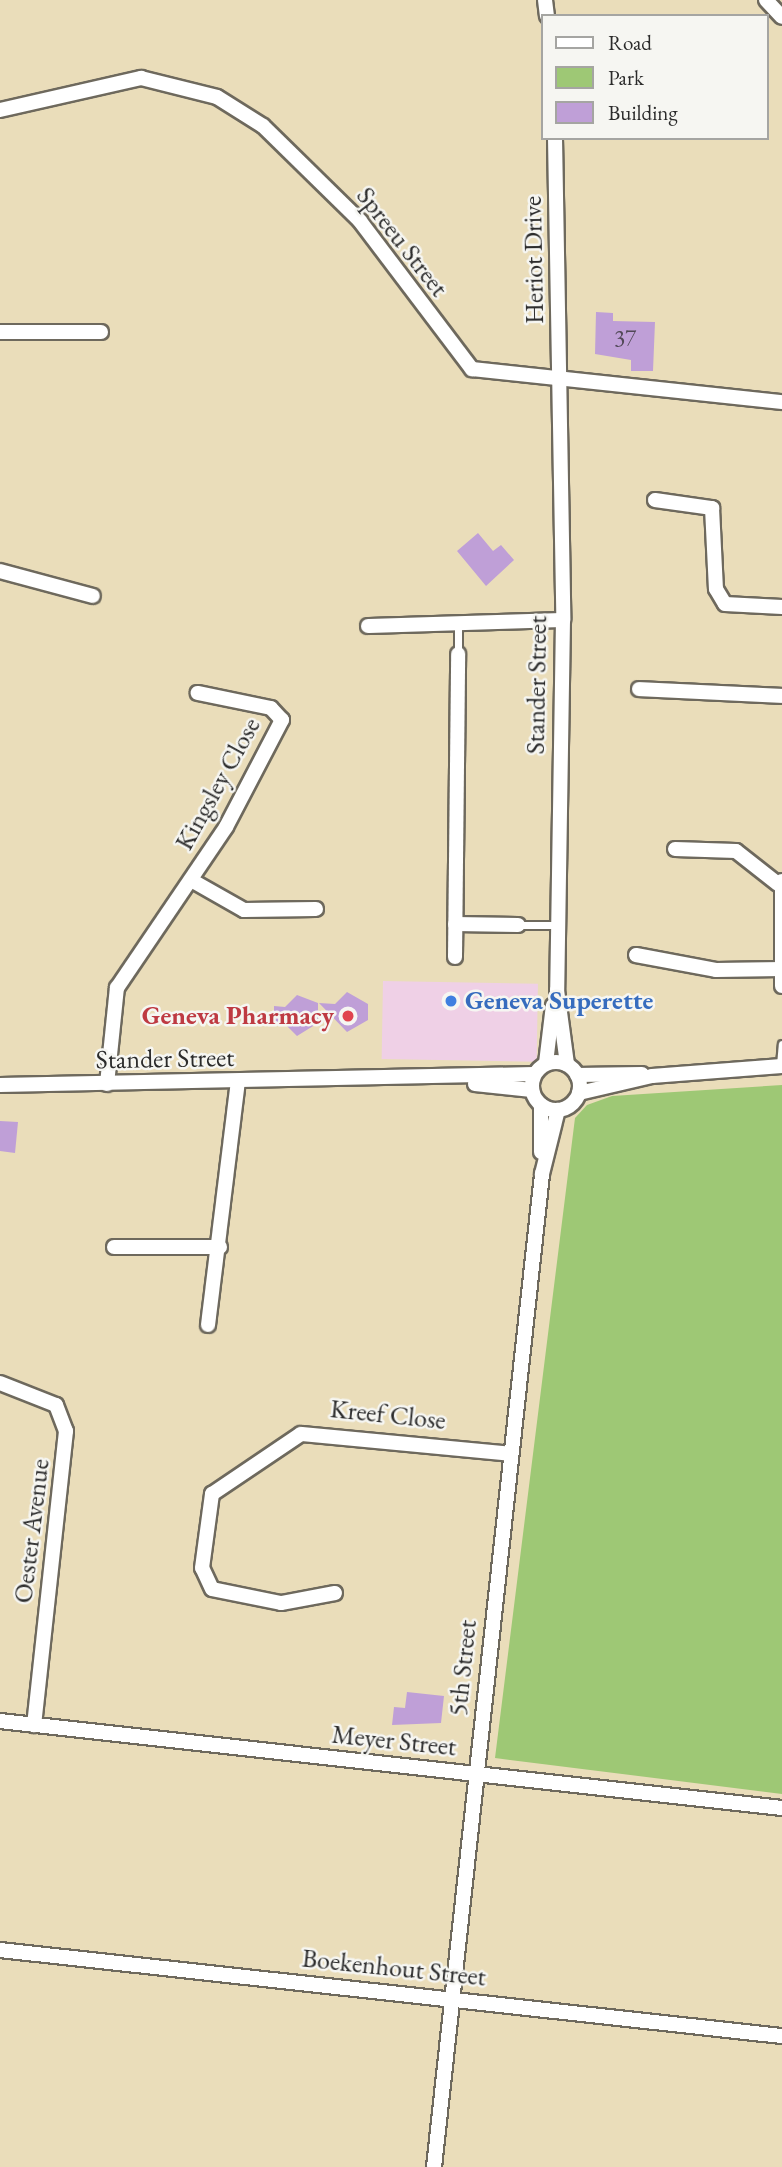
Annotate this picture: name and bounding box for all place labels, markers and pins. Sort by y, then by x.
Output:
place label: Geneva Superette [465,985,653,1017]
marker: Geneva Superette [443,993,459,1009]
place label: Geneva Pharmacy [142,1000,334,1032]
marker: Geneva Pharmacy [340,1008,356,1024]

